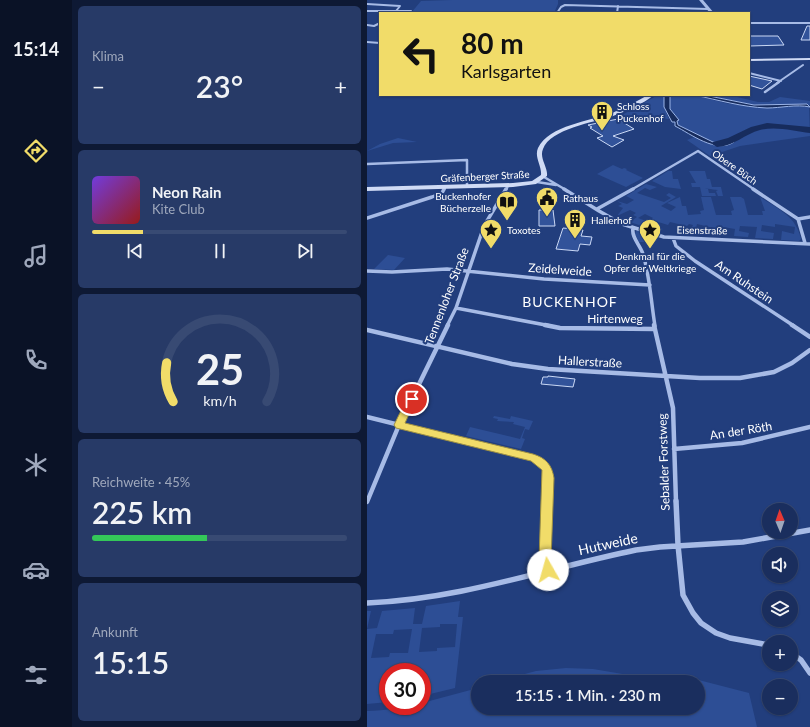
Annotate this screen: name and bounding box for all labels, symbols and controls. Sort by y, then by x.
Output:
text: 80 m [461,26,524,60]
icon: left [395,28,447,80]
text: 15:14 [13,38,59,60]
text: Klima [92,48,124,64]
text: Karlsgarten [461,60,551,82]
text: 23° [196,68,243,104]
text: − [92,73,105,100]
text: + [334,73,347,100]
building icon: Schloss Puckenhof [589,99,615,132]
place label: Schloss Puckenhof [617,100,664,124]
icon: directions [22,137,50,165]
street label: Obere Büch [710,147,760,187]
street label: Gräfenberger Straße [440,168,530,184]
text: Neon Rain [152,183,221,201]
public building icon: Rathaus [534,185,560,218]
library icon: Buckenhofer Bücherzelle [494,189,520,222]
place label: Buckenhofer Bücherzelle [435,190,491,214]
place label: Rathaus [563,192,598,204]
text: Kite Club [152,201,205,217]
building icon: Hallerhof [562,207,588,240]
place label: Hallerhof [591,214,632,226]
place icon: Toxotes [478,217,504,250]
place icon: Denkmal für die Opfer der Weltkriege [637,217,663,250]
place label: Toxotes [507,224,541,236]
street label: Eisenstraße [676,224,728,236]
icon: previous [124,240,146,262]
icon: pause [209,240,231,262]
icon: next [294,240,316,262]
icon: music [22,242,50,270]
street label: Tennenloher Straße [421,245,472,346]
place label: Denkmal für die Opfer der Weltkriege [604,250,696,274]
street label: Am Ruhstein [712,257,776,307]
street label: Zeidelweide [528,260,592,279]
district label: BUCKENHOF [522,293,618,310]
street label: Hirtenweg [587,311,643,326]
text: 25 [195,343,244,393]
icon: phone [22,346,50,374]
street label: Hallerstraße [558,352,623,371]
pin [395,382,429,416]
icon: arrive [401,388,423,410]
text: km/h [203,391,236,408]
street label: Sebalder Forstweg [654,413,673,511]
street label: An der Röth [709,418,773,443]
icon: climate [22,451,50,479]
text: Reichweite · 45% [92,474,190,490]
text: 225 km [92,494,192,530]
north arrow [762,503,798,539]
map controls [762,503,798,715]
street label: Hutweide [577,529,639,558]
button: sound [762,547,798,583]
position arrow [527,549,569,591]
icon: car [22,556,50,584]
button: layers [762,591,798,627]
text: Ankunft [92,624,138,640]
button: + [762,635,798,671]
text: 15:15 [92,644,169,680]
icon: filters [22,661,50,689]
speed limit sign: 30 [379,663,431,715]
button: − [762,679,798,715]
text: 15:15 · 1 Min. · 230 m [515,686,661,704]

